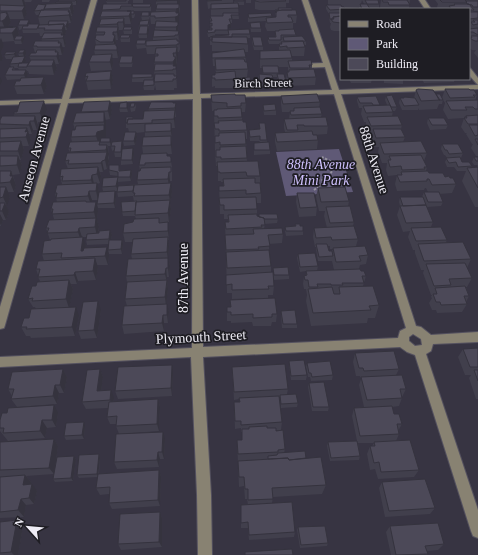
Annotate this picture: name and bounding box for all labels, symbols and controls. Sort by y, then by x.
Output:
legend [340,8,470,80]
text: Road [376,17,401,31]
text: Park [376,37,398,51]
text: Building [376,57,418,71]
street label: Birch Street [234,75,293,91]
street label: Auseon Avenue [15,115,53,203]
street label: 88th Avenue [356,124,392,196]
park label: 88th Avenue Mini Park [287,157,355,188]
street label: 87th Avenue [176,243,191,313]
street label: Plymouth Street [155,327,247,347]
north arrow [8,507,48,547]
text: N [12,516,26,529]

